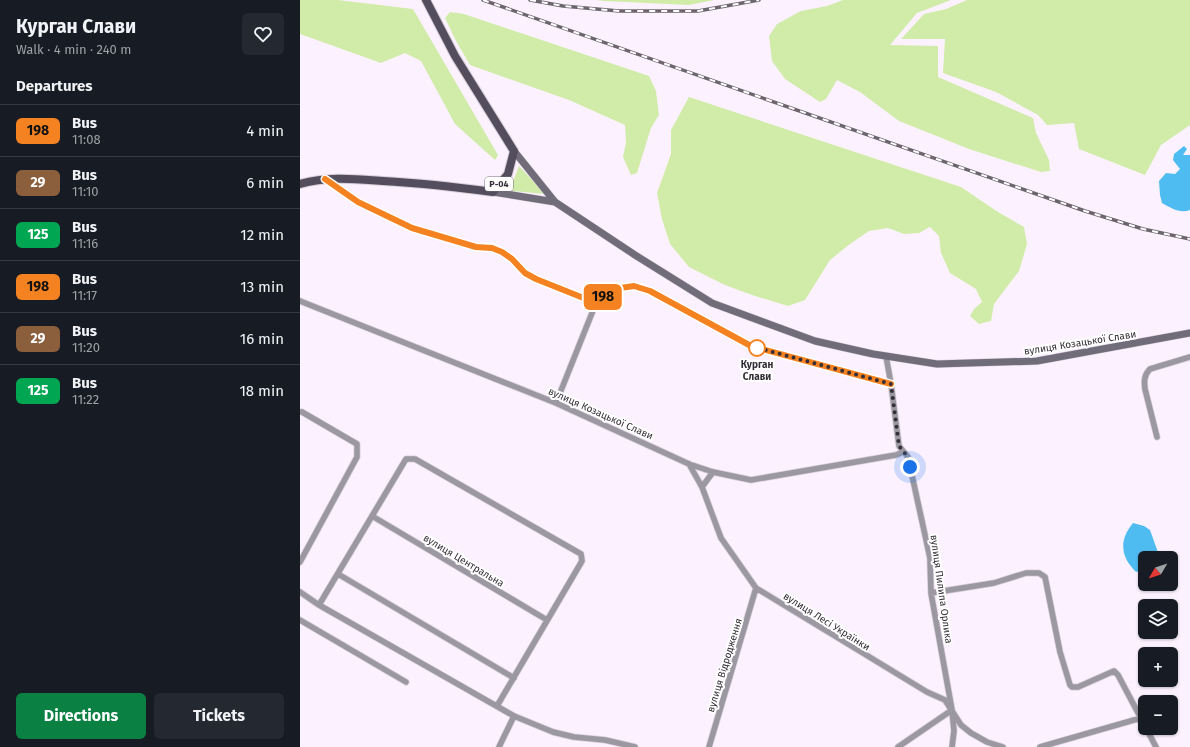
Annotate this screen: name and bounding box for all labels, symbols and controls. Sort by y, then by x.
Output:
button: heart [242,13,284,55]
text: Курган Слави [16,15,136,38]
text: Walk · 4 min · 240 m [16,42,131,57]
text: Departures [16,77,93,95]
text: Bus [72,114,97,132]
text: 198 [27,122,49,139]
text: 4 min [246,122,284,140]
text: 11:08 [72,132,101,147]
text: Bus [72,166,97,184]
text: 29 [31,174,45,191]
text: 6 min [246,174,284,192]
road number: Р-04 [485,177,513,191]
text: 11:10 [72,184,99,199]
text: Bus [72,218,97,236]
text: 125 [27,226,49,243]
text: 12 min [240,226,284,244]
text: 11:16 [72,236,98,251]
text: Bus [72,270,97,288]
text: 198 [27,278,49,295]
text: 13 min [240,278,284,296]
line badge: 198 [580,284,626,310]
text: 11:17 [72,288,97,303]
text: 198 [592,288,614,305]
text: Bus [72,322,97,340]
street label: вулиця Козацької Слави [1023,327,1137,358]
text: 29 [31,330,45,347]
text: 16 min [240,330,284,348]
marker: Курган Слави [748,339,766,357]
text: 11:20 [72,340,100,355]
place label: Курган Слави [741,359,773,383]
text: Bus [72,374,97,392]
text: 125 [27,382,49,399]
text: 18 min [239,382,284,400]
street label: вулиця Козацької Слави [546,384,655,443]
text: 11:22 [72,392,99,407]
your location [900,457,920,477]
street label: вулиця Центральна [421,532,506,590]
street label: вулиця Пилипа Орлика [927,534,955,644]
north arrow [1138,551,1178,591]
map controls [1138,551,1178,735]
street label: вулиця Лесі Українки [781,589,873,653]
button: layers [1138,599,1178,639]
street label: вулиця Відродження [704,617,745,714]
button: + [1138,647,1178,687]
button: Directions [16,693,146,739]
button: Tickets [154,693,284,739]
button: − [1138,695,1178,735]

